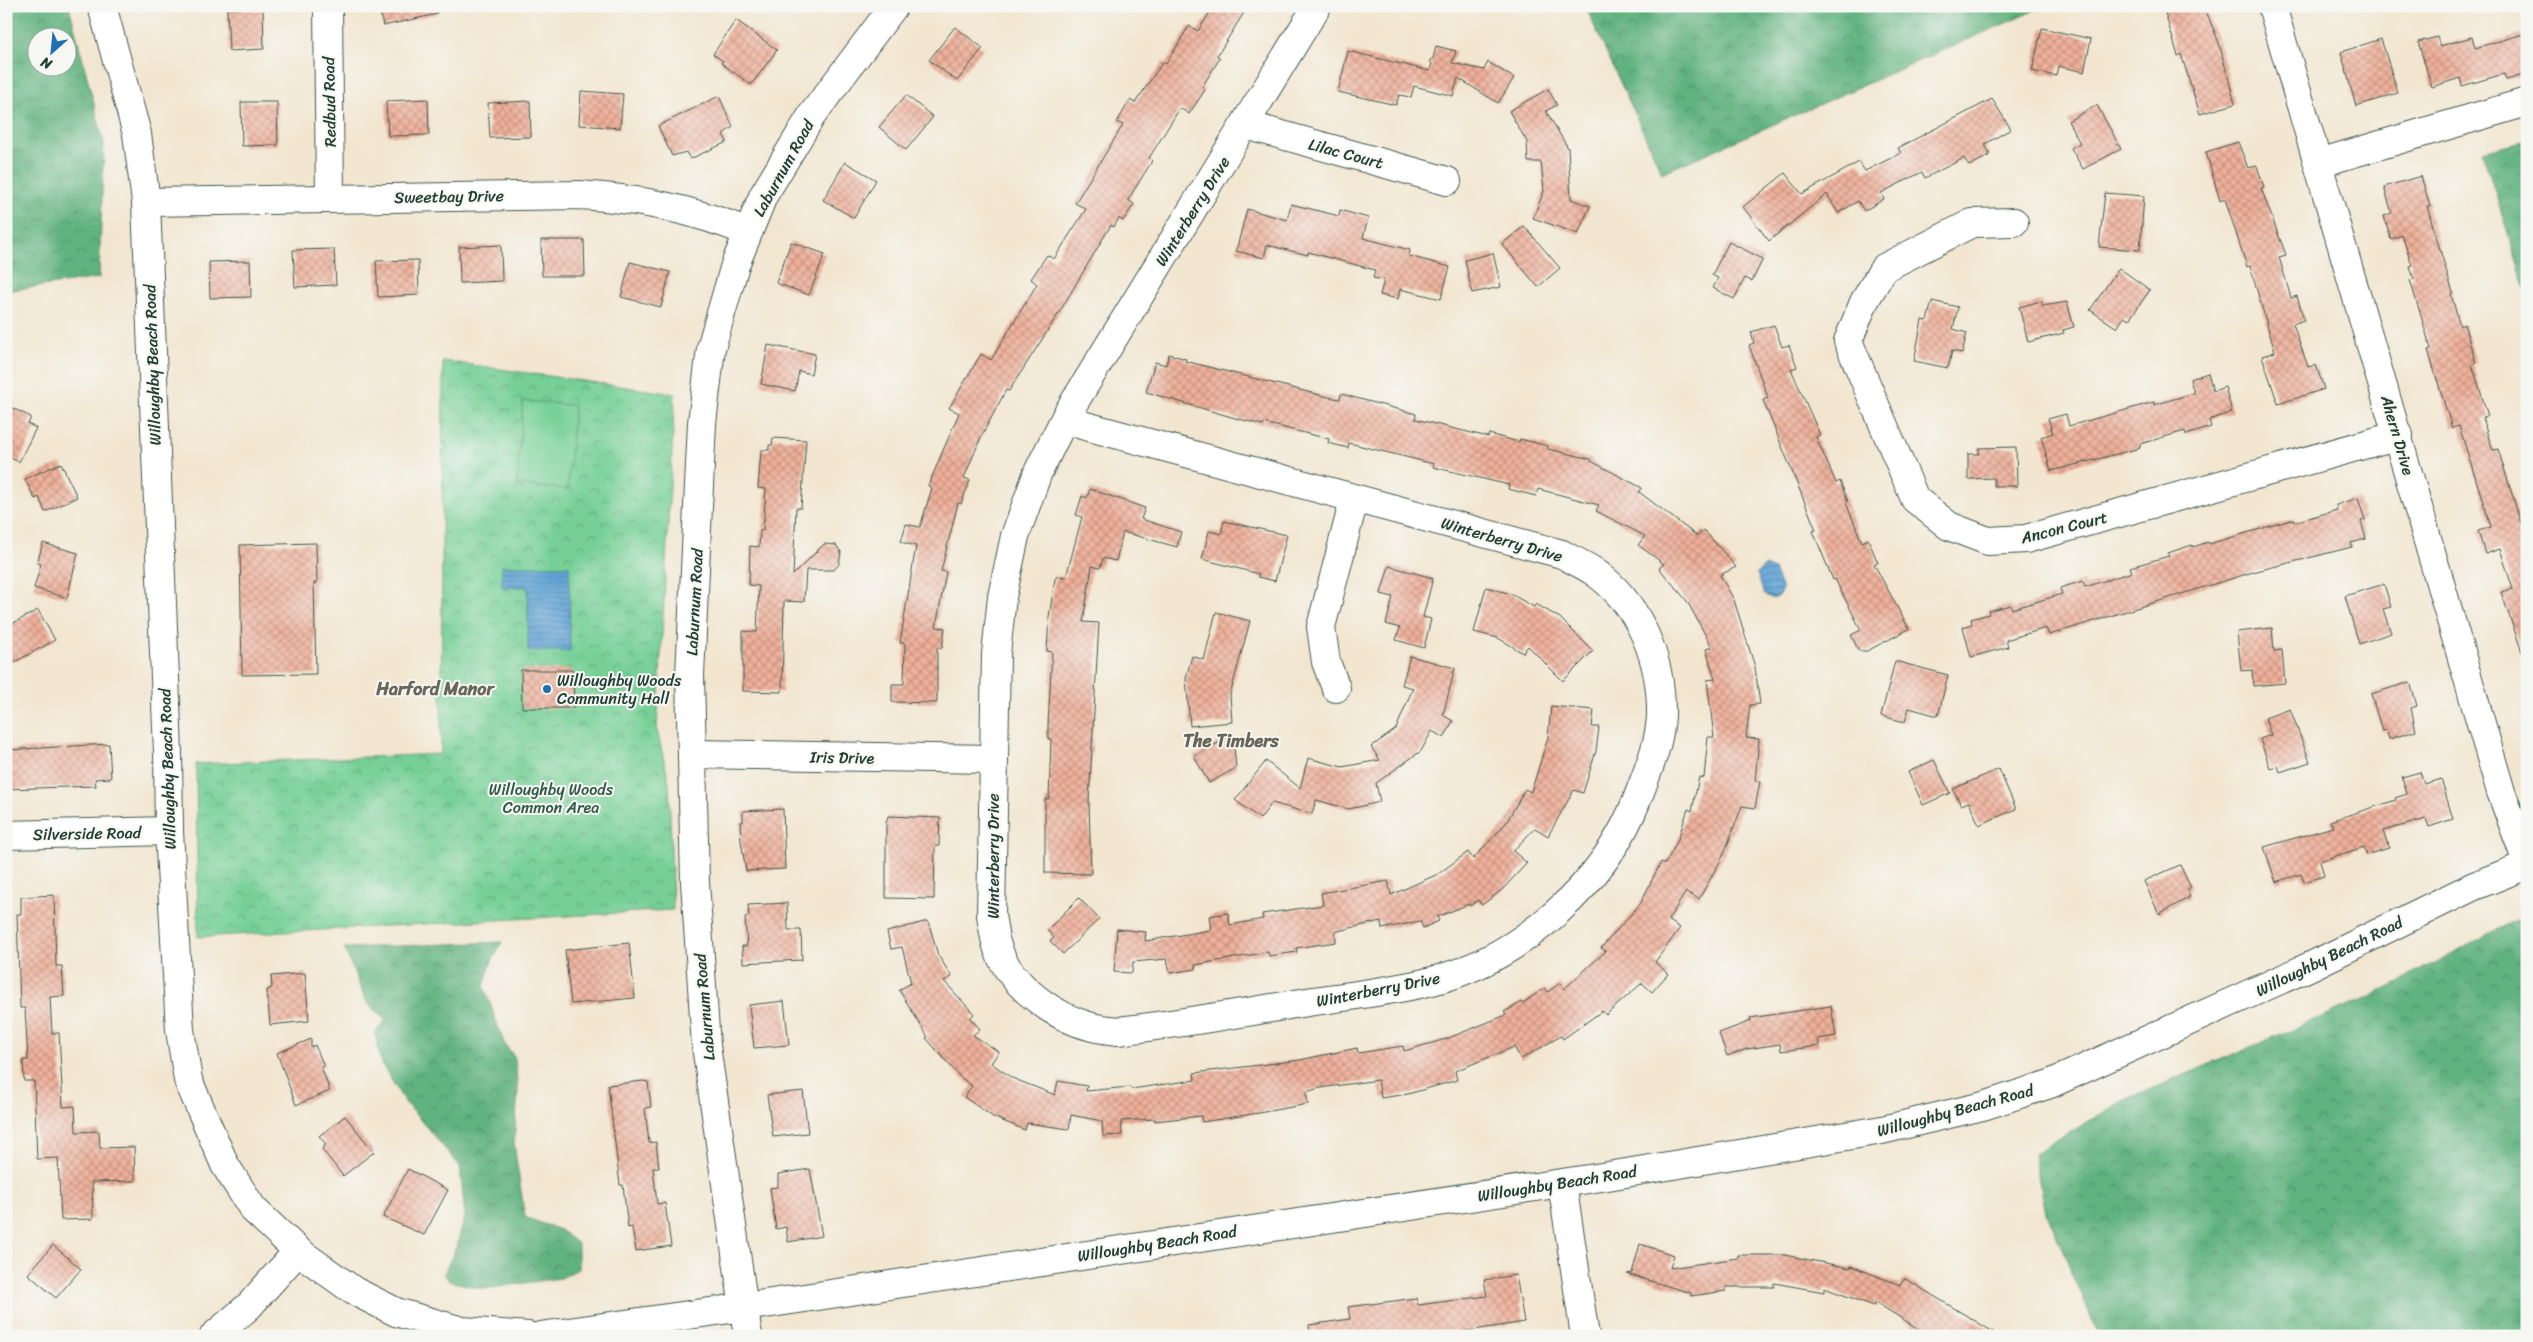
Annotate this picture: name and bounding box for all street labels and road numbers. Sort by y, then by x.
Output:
street label: Redbud Road [314,55,345,147]
street label: Laburnum Road [745,113,823,222]
street label: Lilac Court [1305,130,1387,177]
street label: Winterberry Drive [1147,150,1238,272]
street label: Sweetbay Drive [394,181,504,212]
street label: Willoughby Beach Road [135,283,170,446]
street label: Ahern Drive [2372,391,2423,479]
street label: Ancon Court [2017,503,2110,552]
street label: Winterberry Drive [1438,508,1566,571]
street label: Laburnum Road [677,546,712,656]
street label: Willoughby Beach Road [150,687,185,850]
street label: Iris Drive [808,742,875,773]
street label: Winterberry Drive [979,793,1008,919]
street label: Silverside Road [33,818,143,849]
street label: Willoughby Beach Road [2251,907,2409,1005]
street label: Laburnum Road [685,951,724,1062]
street label: Winterberry Drive [1314,963,1442,1016]
street label: Willoughby Beach Road [1874,1075,2038,1145]
street label: Willoughby Beach Road [1475,1156,1640,1210]
street label: Willoughby Beach Road [1075,1216,1240,1270]

